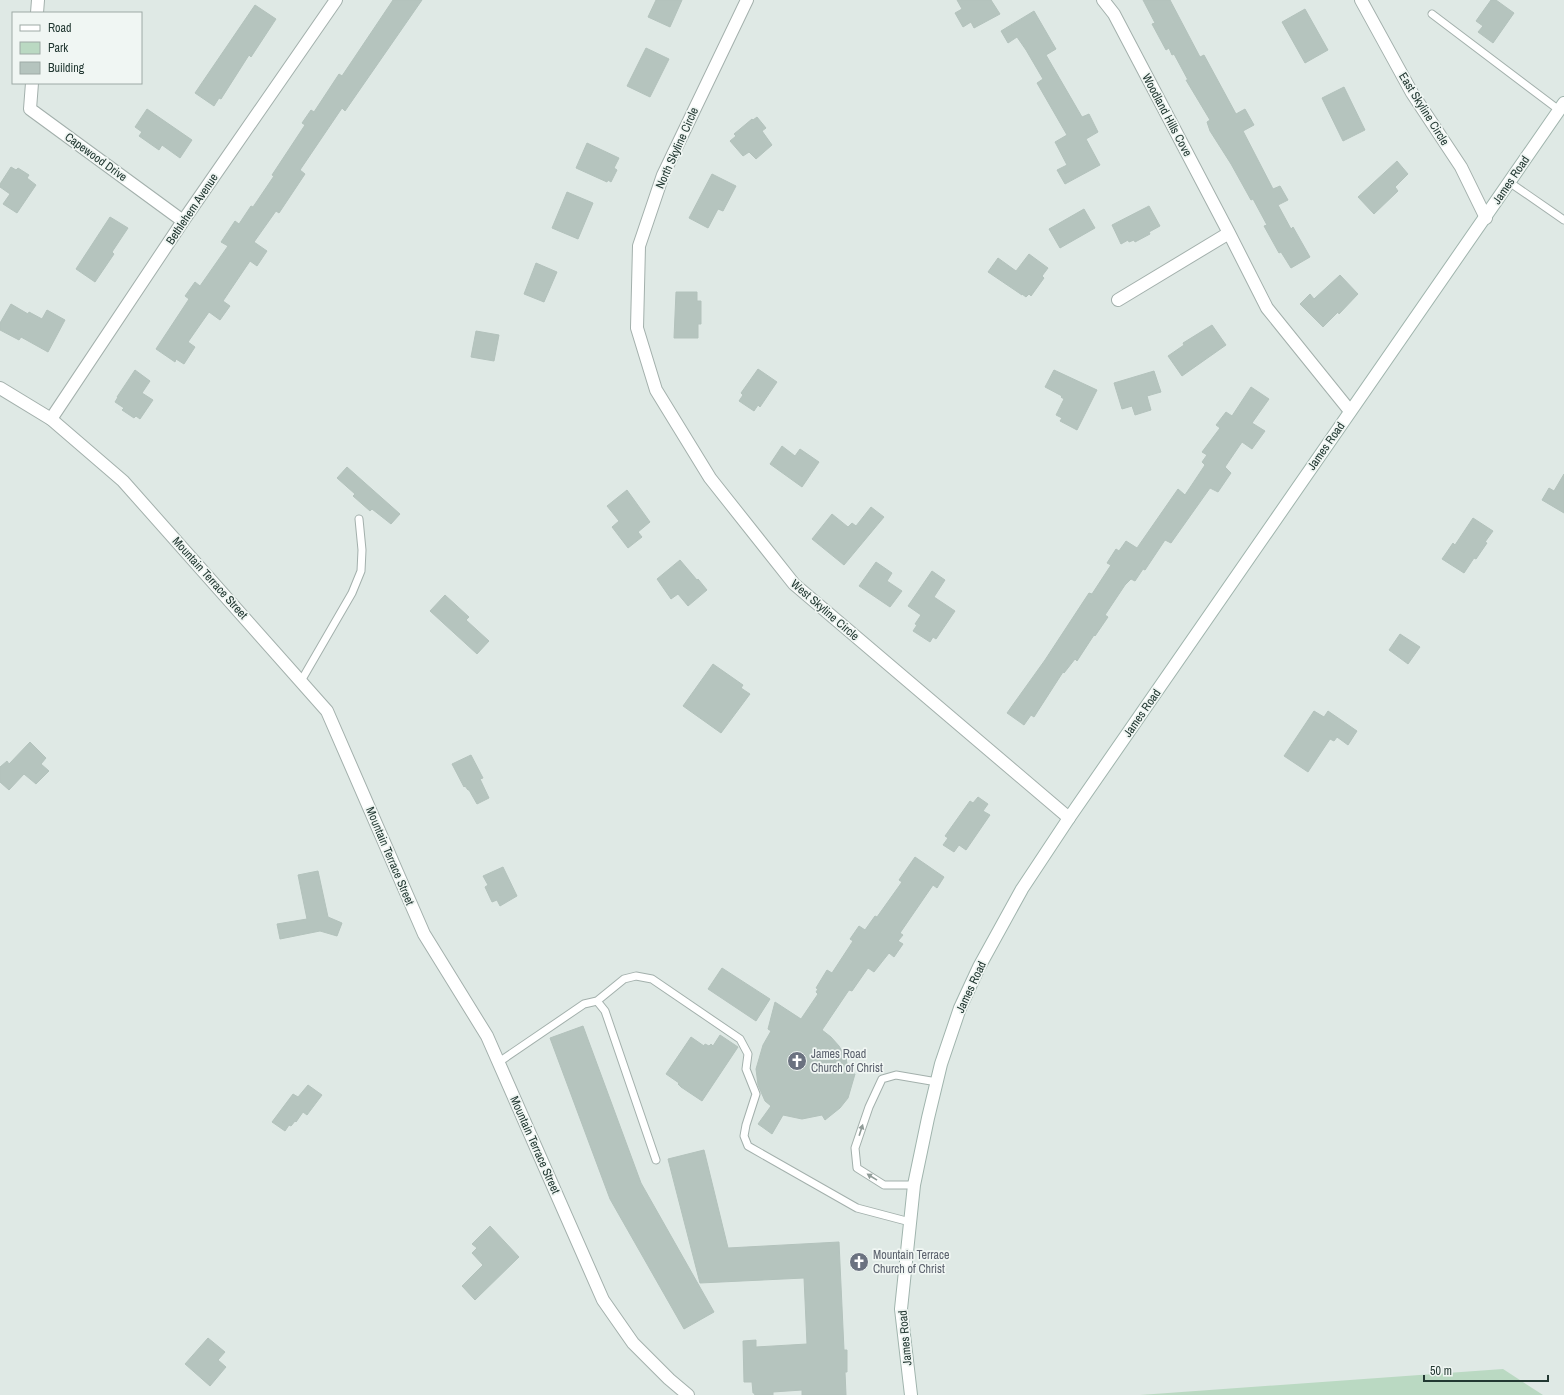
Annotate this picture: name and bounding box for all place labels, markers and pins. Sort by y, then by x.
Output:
place label: James Road Church of Christ [811,1046,883,1076]
church icon: James Road Church of Christ [786,1050,808,1072]
place label: Mountain Terrace Church of Christ [873,1247,949,1277]
church icon: Mountain Terrace Church of Christ [848,1251,870,1273]

